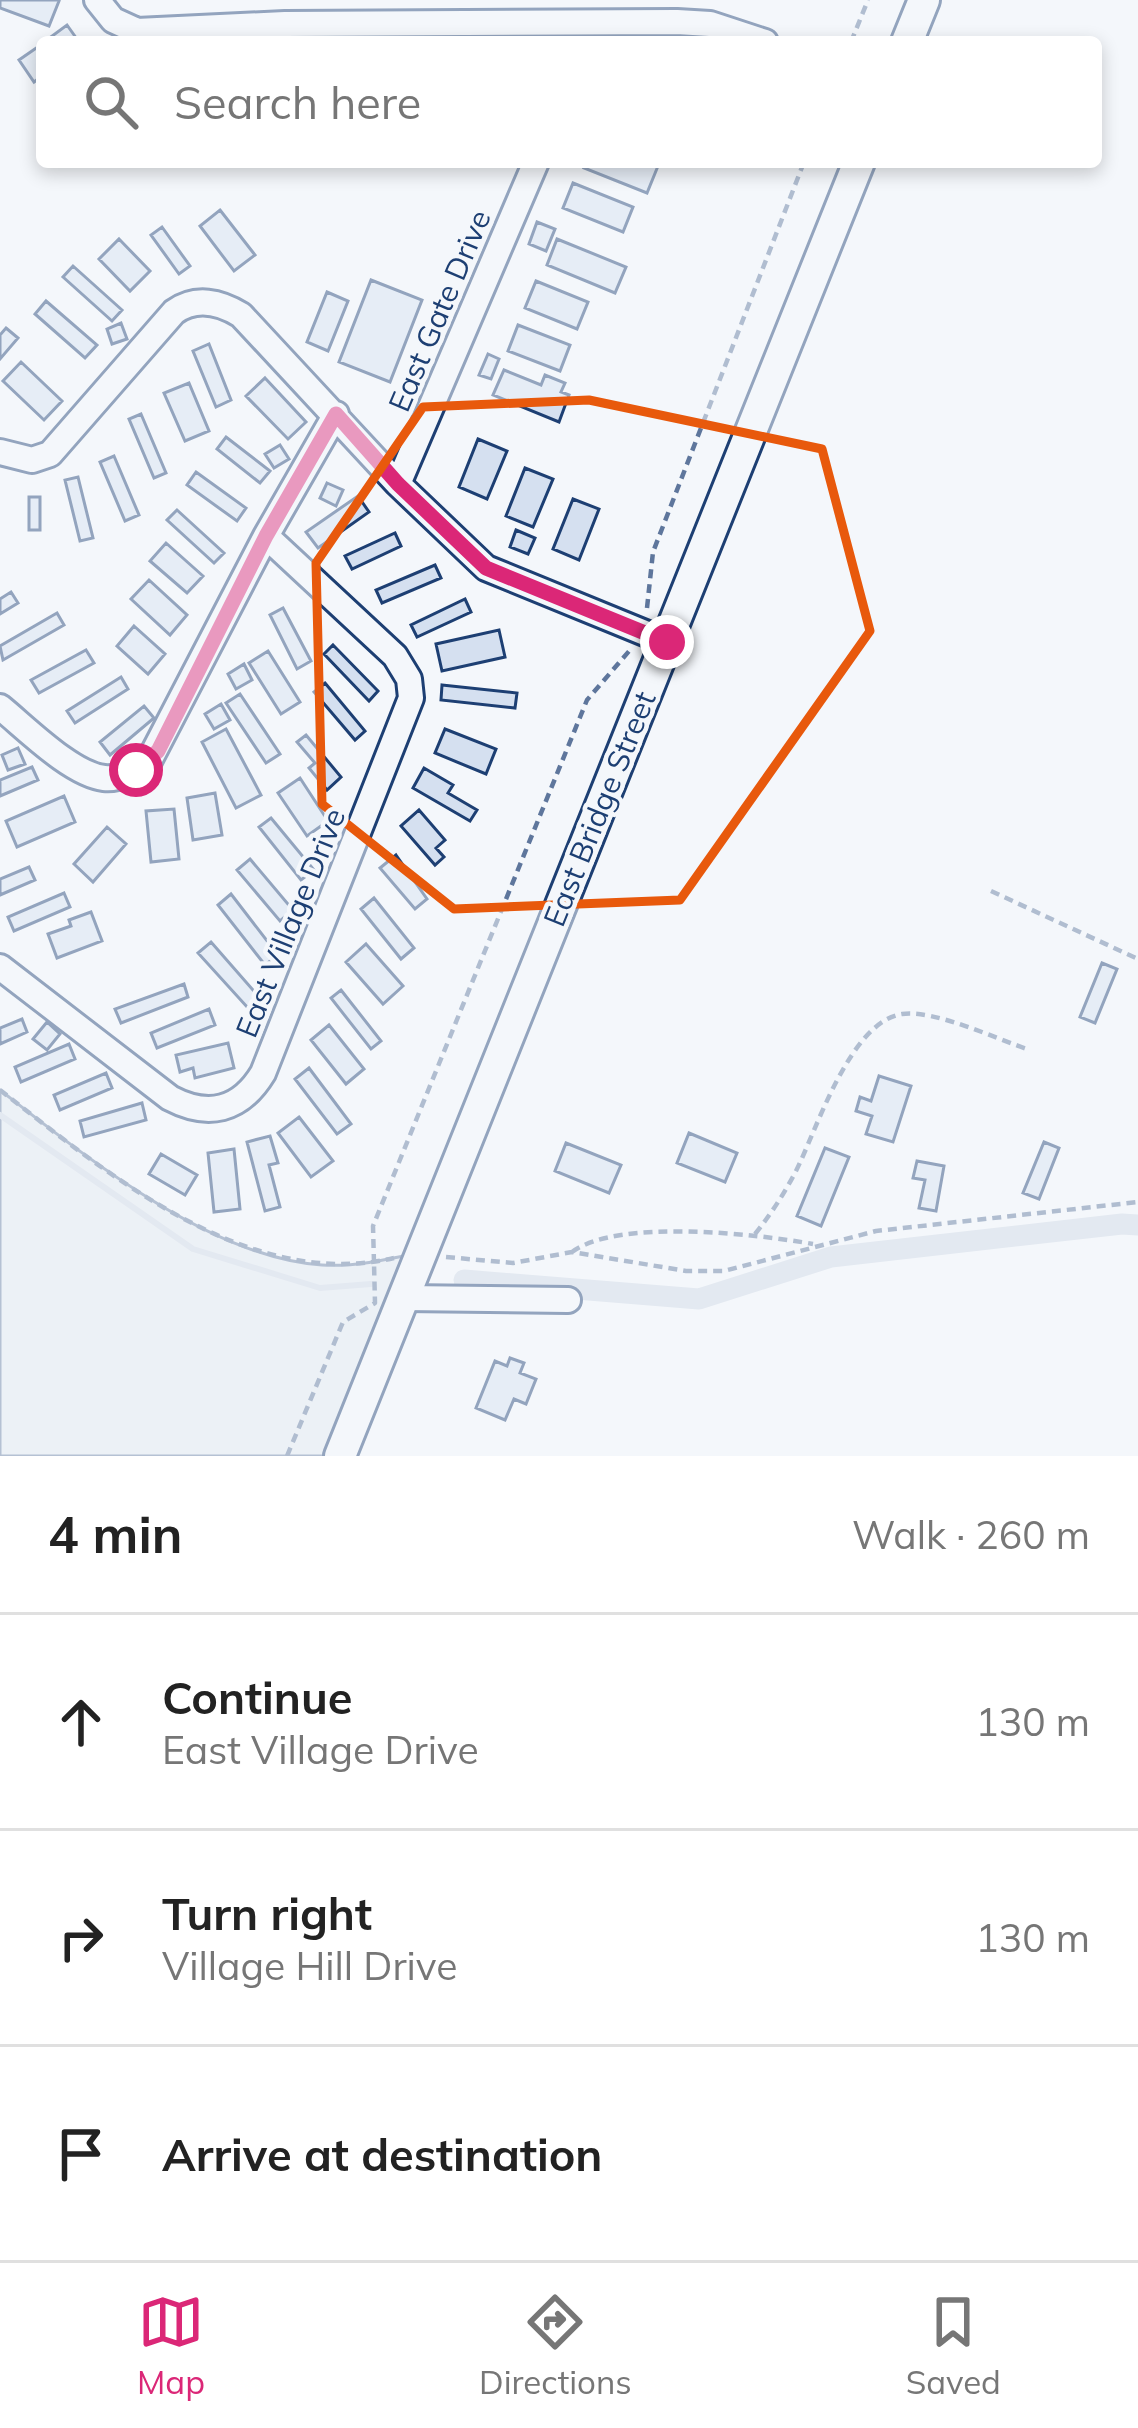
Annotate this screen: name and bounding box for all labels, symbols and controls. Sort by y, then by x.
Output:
search box [36,36,1102,168]
icon: search [78,69,144,135]
text: Search here [174,74,421,130]
street label: East Gate Drive [380,204,499,417]
route end [640,615,694,669]
street label: East Bridge Street [535,686,664,932]
route start [109,743,163,797]
street label: East Village Drive [227,803,353,1043]
text: 4 min [48,1502,183,1566]
text: Walk · 260 m [852,1510,1090,1559]
text: Continue [162,1669,352,1725]
icon: ahead [48,1689,114,1755]
text: 130 m [975,1697,1090,1746]
text: East Village Drive [162,1725,479,1774]
text: Turn right [162,1885,372,1941]
icon: right [48,1905,114,1971]
text: 130 m [975,1913,1090,1962]
text: Village Hill Drive [162,1941,458,1990]
icon: arrive [48,2121,114,2187]
text: Arrive at destination [162,2126,602,2182]
tab: Map [137,2289,205,2402]
tab: Directions [479,2289,632,2402]
tab: Saved [906,2289,1001,2402]

